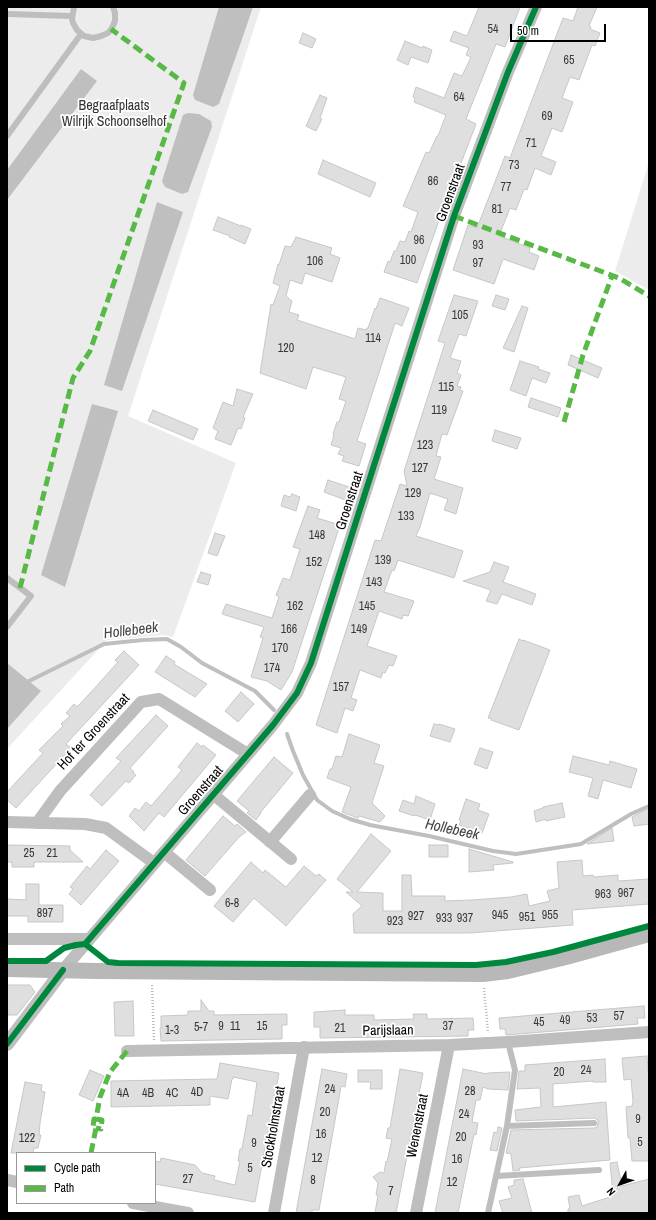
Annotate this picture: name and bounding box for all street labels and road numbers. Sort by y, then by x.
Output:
street label: Groenstraat [433,162,469,224]
street label: Groenstraat [333,470,367,532]
street label: Hof ter Groenstraat [54,690,134,774]
street label: Groenstraat [175,763,227,819]
street label: Parijslaan [362,1022,414,1040]
street label: Stockholmstraat [259,1085,289,1169]
street label: Wenenstraat [404,1093,432,1159]

